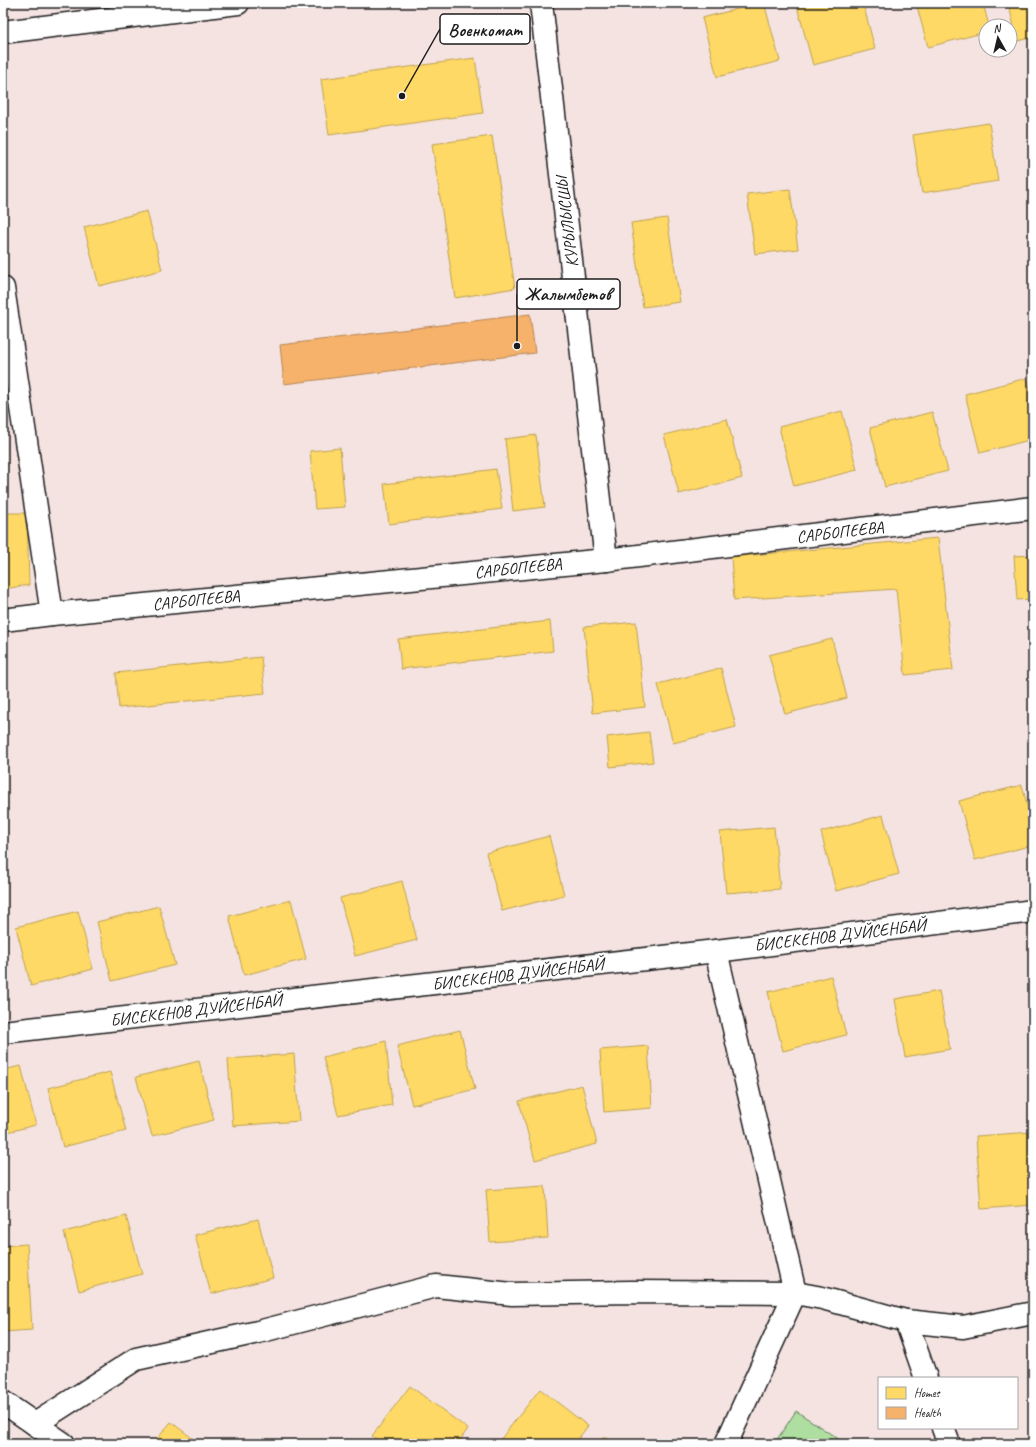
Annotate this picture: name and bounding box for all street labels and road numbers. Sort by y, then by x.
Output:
street label: КУРЫЛЫСШЫ [551,173,583,269]
street label: САРБОПЕЕВА [795,516,885,548]
street label: САРБОПЕЕВА [474,553,563,583]
street label: САРБОПЕЕВА [152,585,241,615]
street label: БИСЕКЕНОВ ДУЙСЕНБАЙ [753,914,930,956]
street label: БИСЕКЕНОВ ДУЙСЕНБАЙ [431,953,608,995]
street label: БИСЕКЕНОВ ДУЙСЕНБАЙ [109,989,286,1031]

